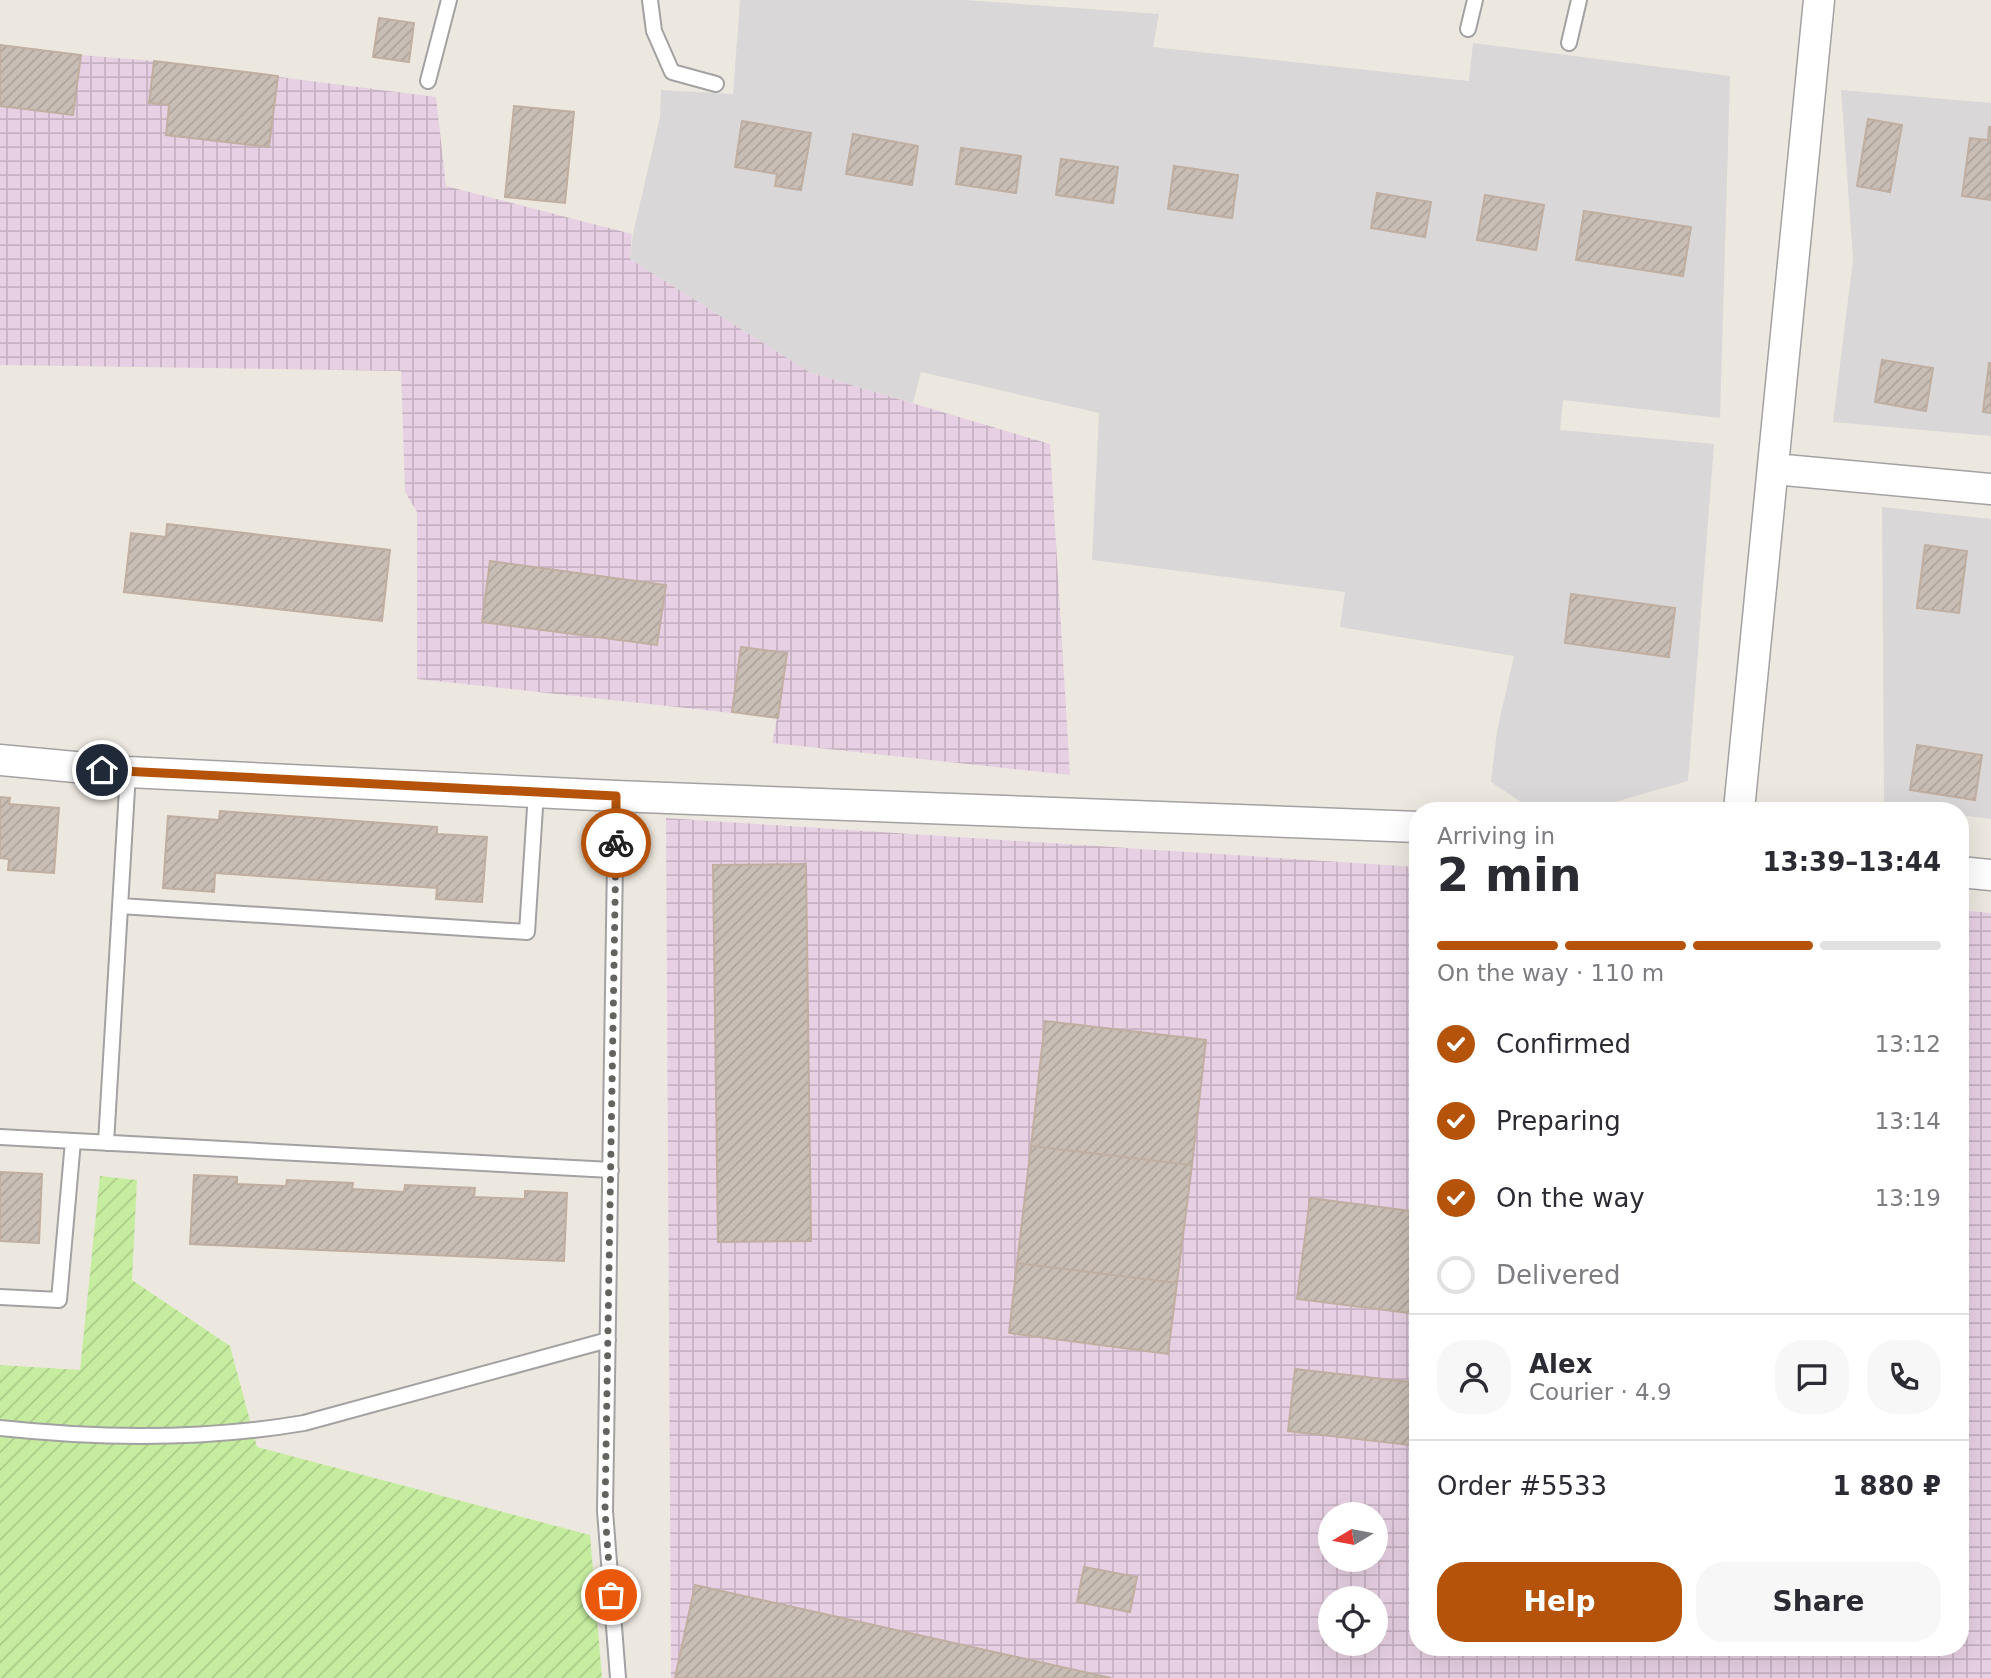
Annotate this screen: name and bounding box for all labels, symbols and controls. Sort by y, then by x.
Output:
pin [72,740,132,800]
icon: home [83,751,121,789]
courier [581,808,651,878]
text: Arriving in [1437,823,1555,849]
icon: bike [597,824,635,862]
text: 13:39–13:44 [1762,847,1941,877]
text: 2 min [1437,848,1581,902]
text: On the way · 110 m [1437,960,1664,986]
icon: check [1437,1025,1475,1063]
text: Confirmed [1496,1029,1631,1059]
text: 13:12 [1875,1031,1941,1057]
icon: check [1437,1102,1475,1140]
text: Preparing [1496,1106,1621,1136]
text: 13:14 [1875,1108,1941,1134]
icon: check [1437,1179,1475,1217]
text: On the way [1496,1183,1645,1213]
text: 13:19 [1875,1185,1941,1211]
text: Delivered [1496,1260,1620,1290]
button: person [1437,1340,1511,1414]
button: chat [1775,1340,1849,1414]
button: phone [1867,1340,1941,1414]
text: Alex [1529,1349,1592,1379]
text: Courier · 4.9 [1529,1379,1672,1405]
text: Order #5533 [1437,1471,1607,1501]
text: 1 880 ₽ [1832,1471,1941,1501]
north arrow [1318,1502,1388,1572]
map controls [1318,1502,1388,1656]
button: Help [1437,1562,1682,1642]
button: Share [1696,1562,1941,1642]
pin [581,1565,641,1625]
icon: bag [592,1576,630,1614]
button: locate [1318,1586,1388,1656]

